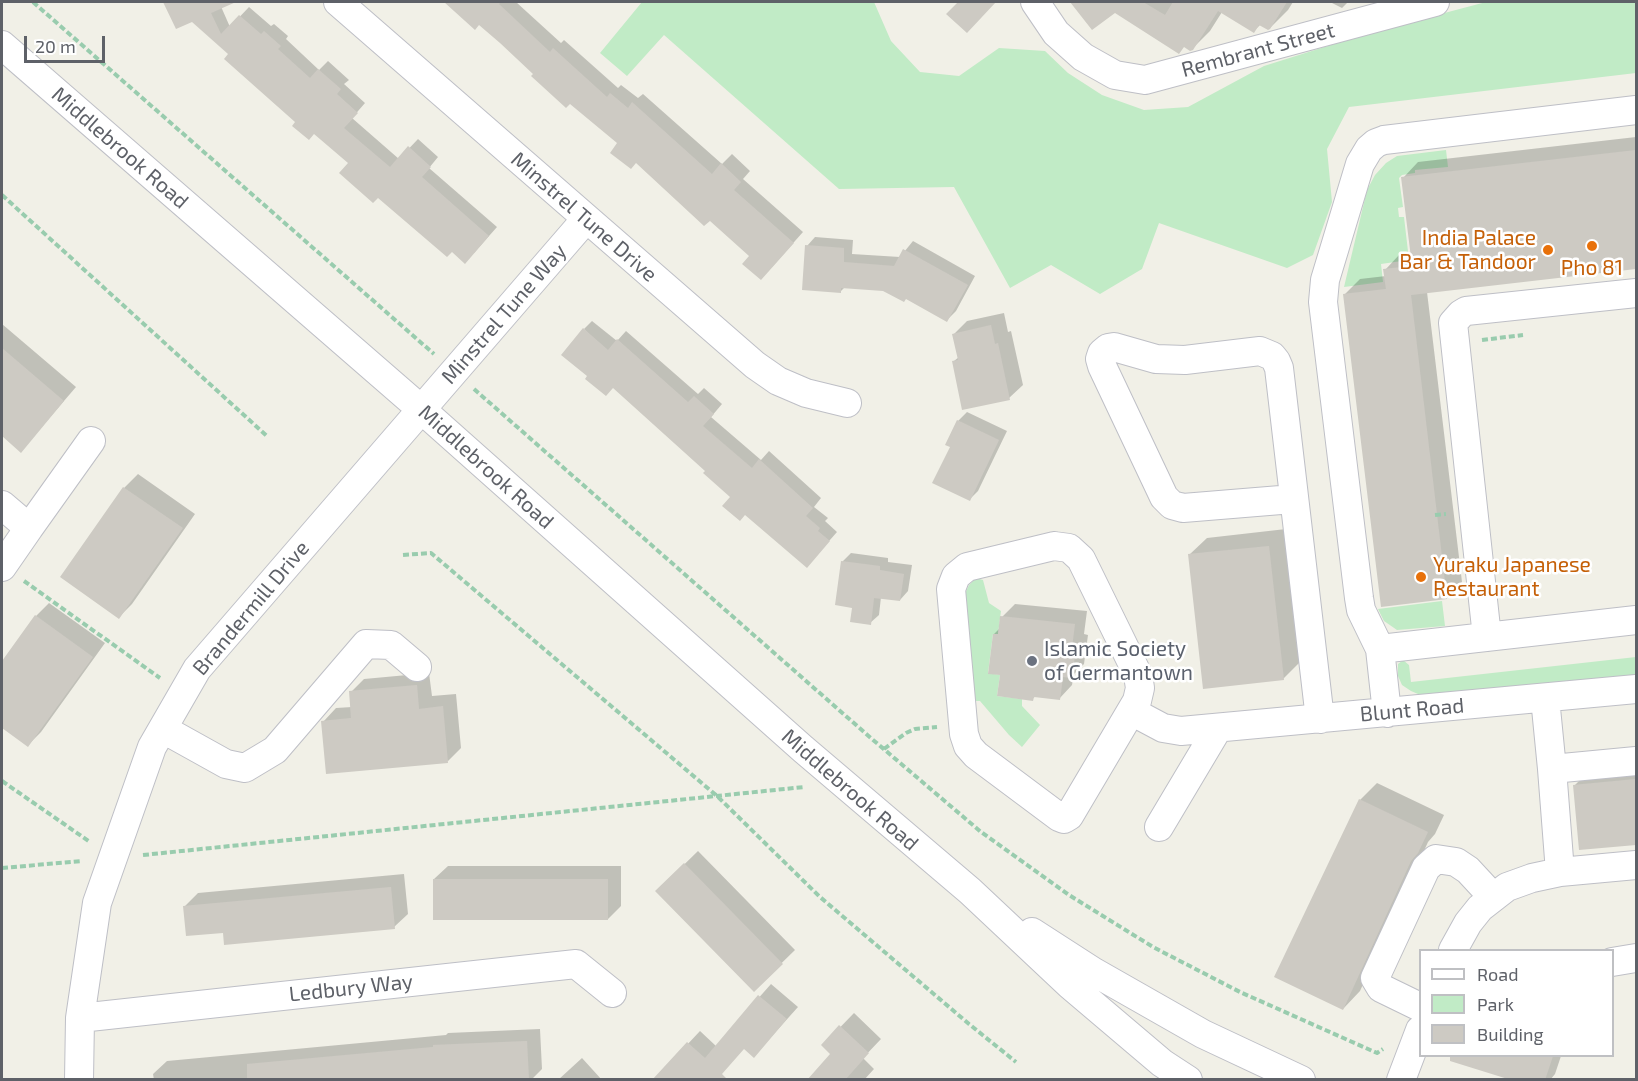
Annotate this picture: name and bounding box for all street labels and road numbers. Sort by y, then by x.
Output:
street label: Rembrant Street [1179,17,1337,83]
street label: Middlebrook Road [46,82,194,214]
street label: Minstrel Tune Drive [506,147,662,287]
street label: Minstrel Tune Way [436,239,572,389]
street label: Middlebrook Road [413,400,559,534]
street label: Brandermill Drive [188,536,314,680]
street label: Blunt Road [1359,693,1465,727]
street label: Middlebrook Road [776,724,924,856]
street label: Ledbury Way [288,969,414,1007]

